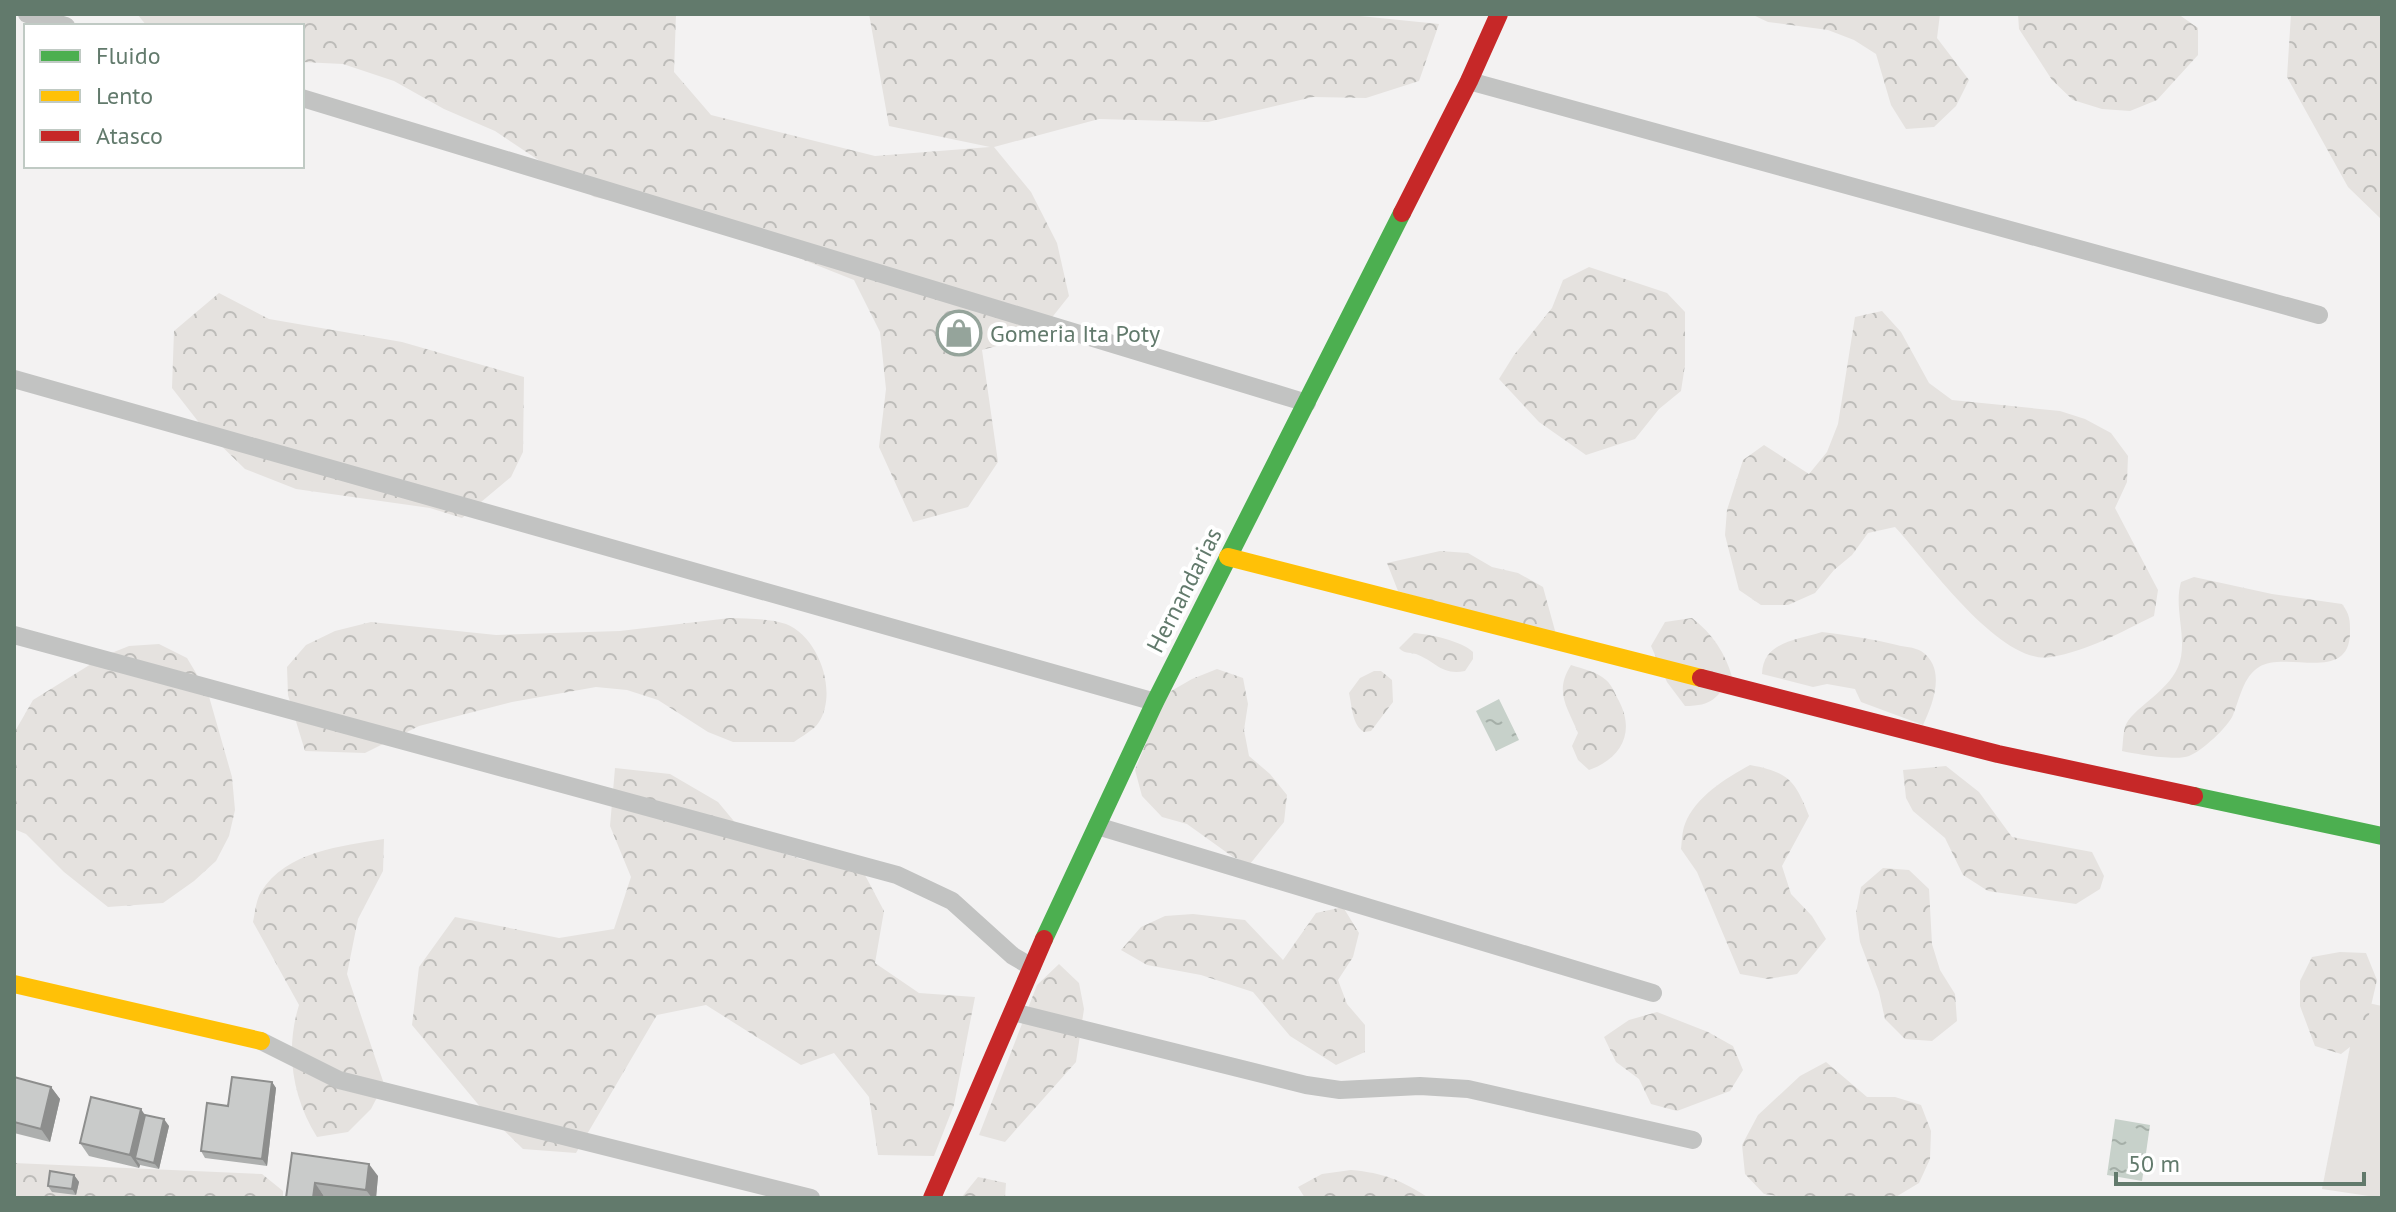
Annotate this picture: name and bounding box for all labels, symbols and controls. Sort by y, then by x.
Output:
legend [24,24,304,168]
text: Fluido [96,40,161,71]
text: Lento [96,80,153,111]
text: Atasco [96,120,163,151]
shop icon: Gomeria Ita Poty [935,309,983,357]
place label: Gomeria Ita Poty [990,318,1160,349]
street label: Hernandarias [1139,522,1229,658]
scale bar [2116,1136,2364,1186]
text: 50 m [2128,1148,2180,1179]

